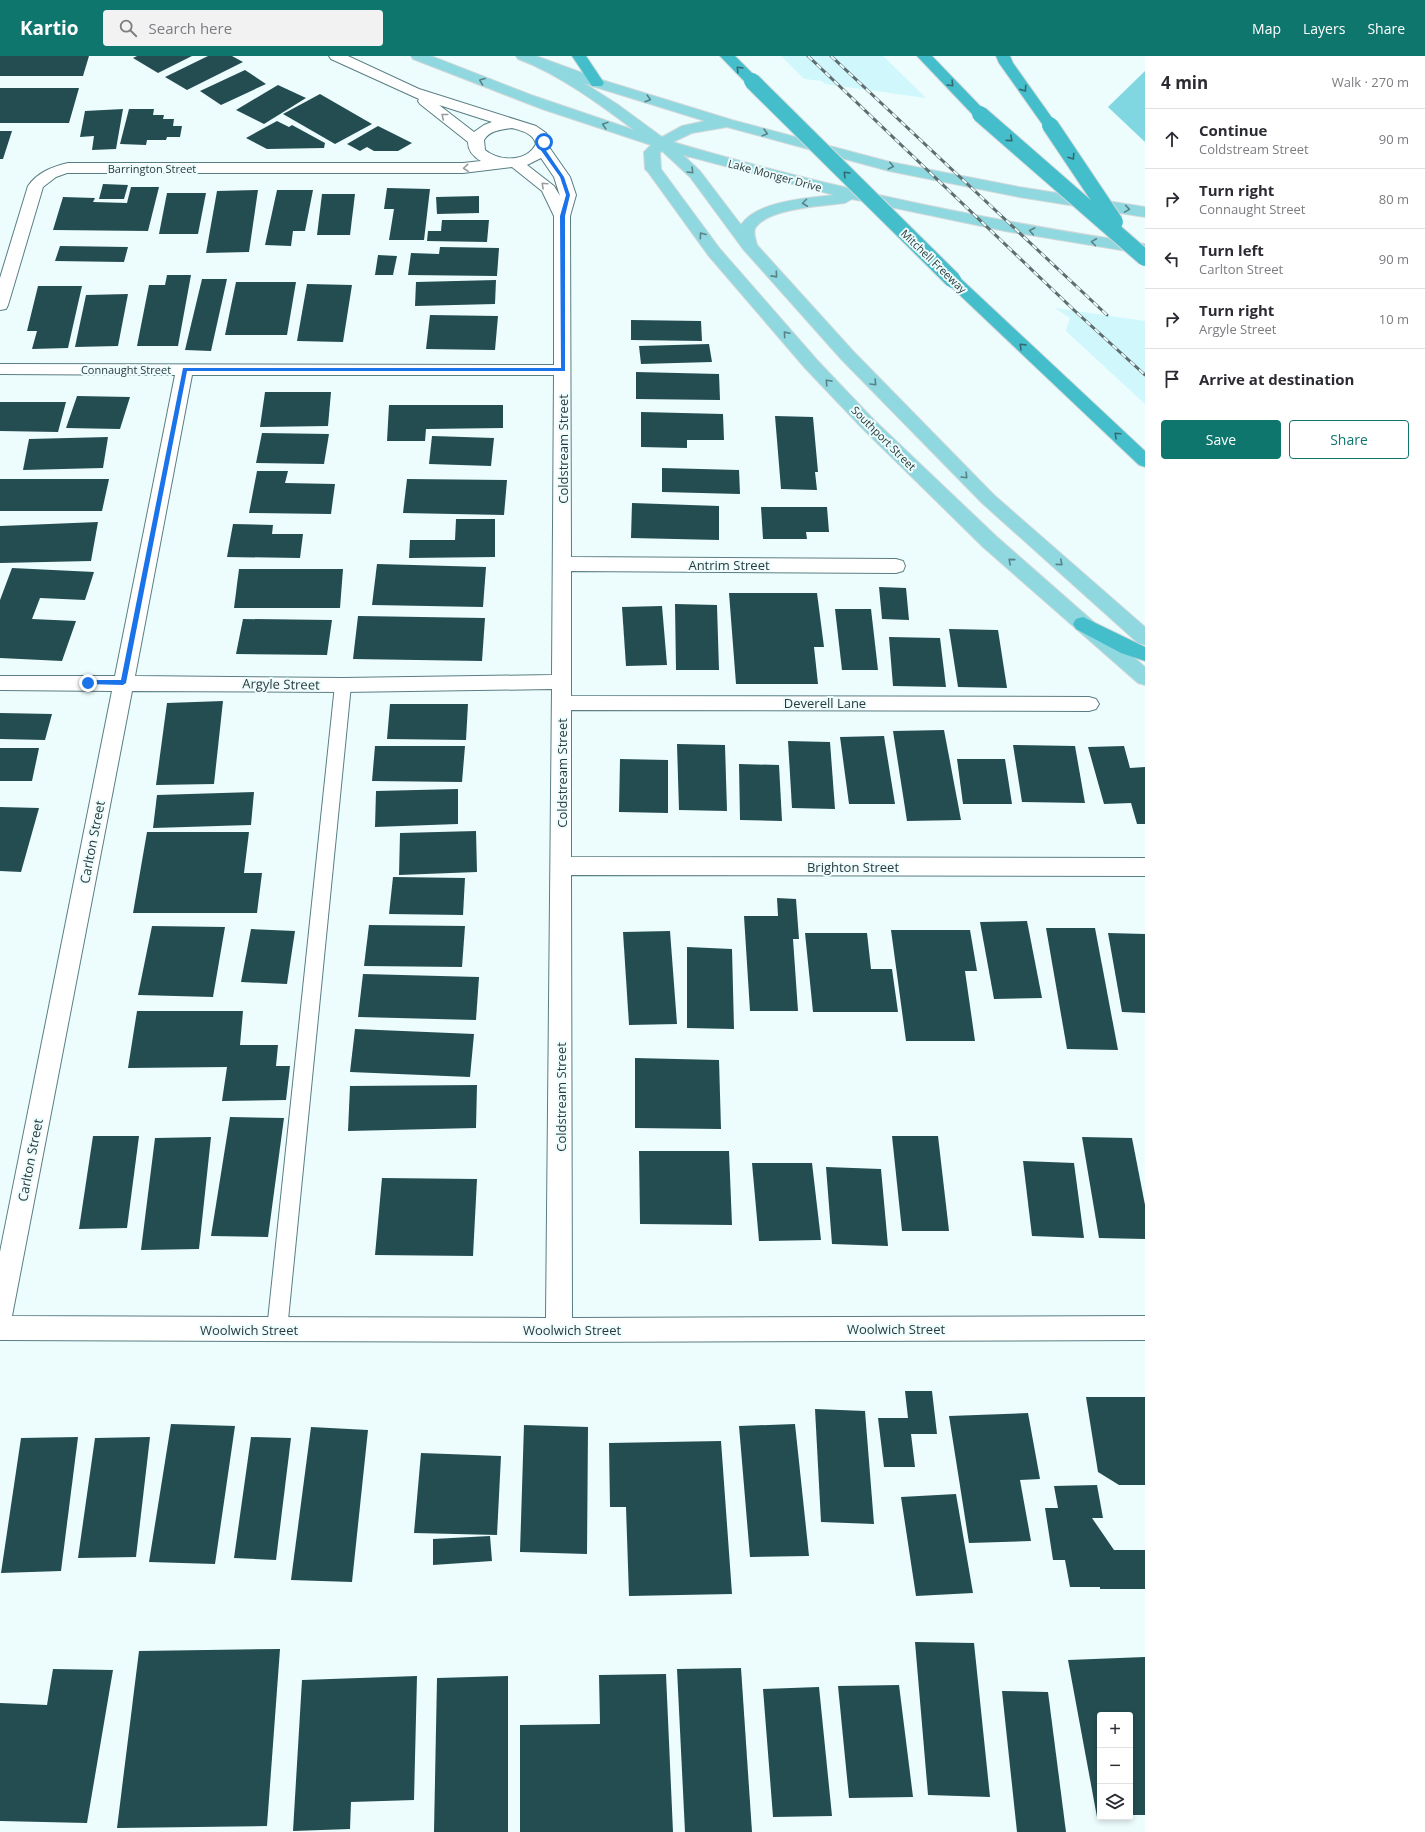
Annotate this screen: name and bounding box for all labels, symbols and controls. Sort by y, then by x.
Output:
search box [103,10,383,46]
text: Kartio [20,15,79,41]
icon: search [117,17,139,39]
text: Search here [149,18,232,38]
text: Map [1252,19,1281,38]
text: Layers [1303,19,1345,38]
text: Share [1367,19,1405,38]
one-way arrow [737,66,744,74]
text: 4 min [1161,71,1208,94]
text: Walk · 270 m [1332,73,1409,91]
one-way arrow [479,78,486,86]
one-way arrow [946,79,954,87]
one-way arrow [1019,84,1026,91]
one-way arrow [644,94,651,103]
one-way arrow [441,114,449,121]
text: Continue [1199,120,1267,140]
one-way arrow [601,121,608,130]
icon: ahead [1161,128,1183,150]
one-way arrow [762,129,768,137]
text: 90 m [1379,130,1409,148]
route start [535,133,553,151]
one-way arrow [1005,135,1012,142]
text: Coldstream Street [1199,140,1309,158]
one-way arrow [1067,153,1074,160]
street label: Lake Monger Drive [727,155,823,195]
street label: Barrington Street [108,161,196,176]
one-way arrow [888,162,894,170]
one-way arrow [463,163,469,172]
one-way arrow [686,167,694,174]
one-way arrow [843,171,851,179]
text: Turn right [1199,180,1274,200]
one-way arrow [541,182,549,190]
icon: right [1161,188,1183,210]
text: 80 m [1379,190,1409,208]
one-way arrow [802,198,808,207]
text: Connaught Street [1199,200,1306,218]
one-way arrow [1124,204,1130,213]
street label: Mitchell Freeway [898,226,970,297]
one-way arrow [1029,227,1035,235]
one-way arrow [700,232,707,239]
one-way arrow [1091,238,1097,247]
text: Turn left [1199,240,1264,260]
icon: left [1161,248,1183,270]
text: 90 m [1379,250,1409,268]
text: Carlton Street [1199,260,1283,278]
one-way arrow [771,270,778,278]
text: Turn right [1199,300,1274,320]
icon: right [1161,308,1183,330]
text: 10 m [1379,310,1409,328]
text: Argyle Street [1199,320,1276,338]
one-way arrow [783,331,790,339]
one-way arrow [1019,343,1027,350]
street label: Connaught Street [81,362,171,377]
icon: arrive [1161,368,1183,390]
text: Arrive at destination [1199,369,1354,389]
one-way arrow [869,378,876,385]
one-way arrow [826,379,833,387]
street label: Coldstream Street [554,394,572,504]
street label: Southport Street [849,403,920,474]
button: Save [1161,420,1281,459]
button: Share [1289,420,1409,459]
one-way arrow [1114,433,1121,440]
one-way arrow [960,471,967,479]
street label: Antrim Street [688,556,770,574]
one-way arrow [1008,558,1016,566]
one-way arrow [1056,559,1063,566]
route end [79,674,97,692]
street label: Argyle Street [242,674,320,694]
street label: Deverell Lane [784,694,866,712]
street label: Coldstream Street [553,718,571,828]
street label: Carlton Street [75,799,109,885]
street label: Brighton Street [807,858,899,876]
street label: Coldstream Street [552,1042,570,1152]
street label: Carlton Street [13,1117,47,1203]
street label: Woolwich Street [847,1320,945,1338]
street label: Woolwich Street [200,1321,298,1339]
street label: Woolwich Street [523,1321,621,1339]
map controls [1097,1712,1133,1820]
button: + [1097,1712,1133,1748]
button: − [1097,1748,1133,1784]
button: layers [1097,1784,1133,1820]

